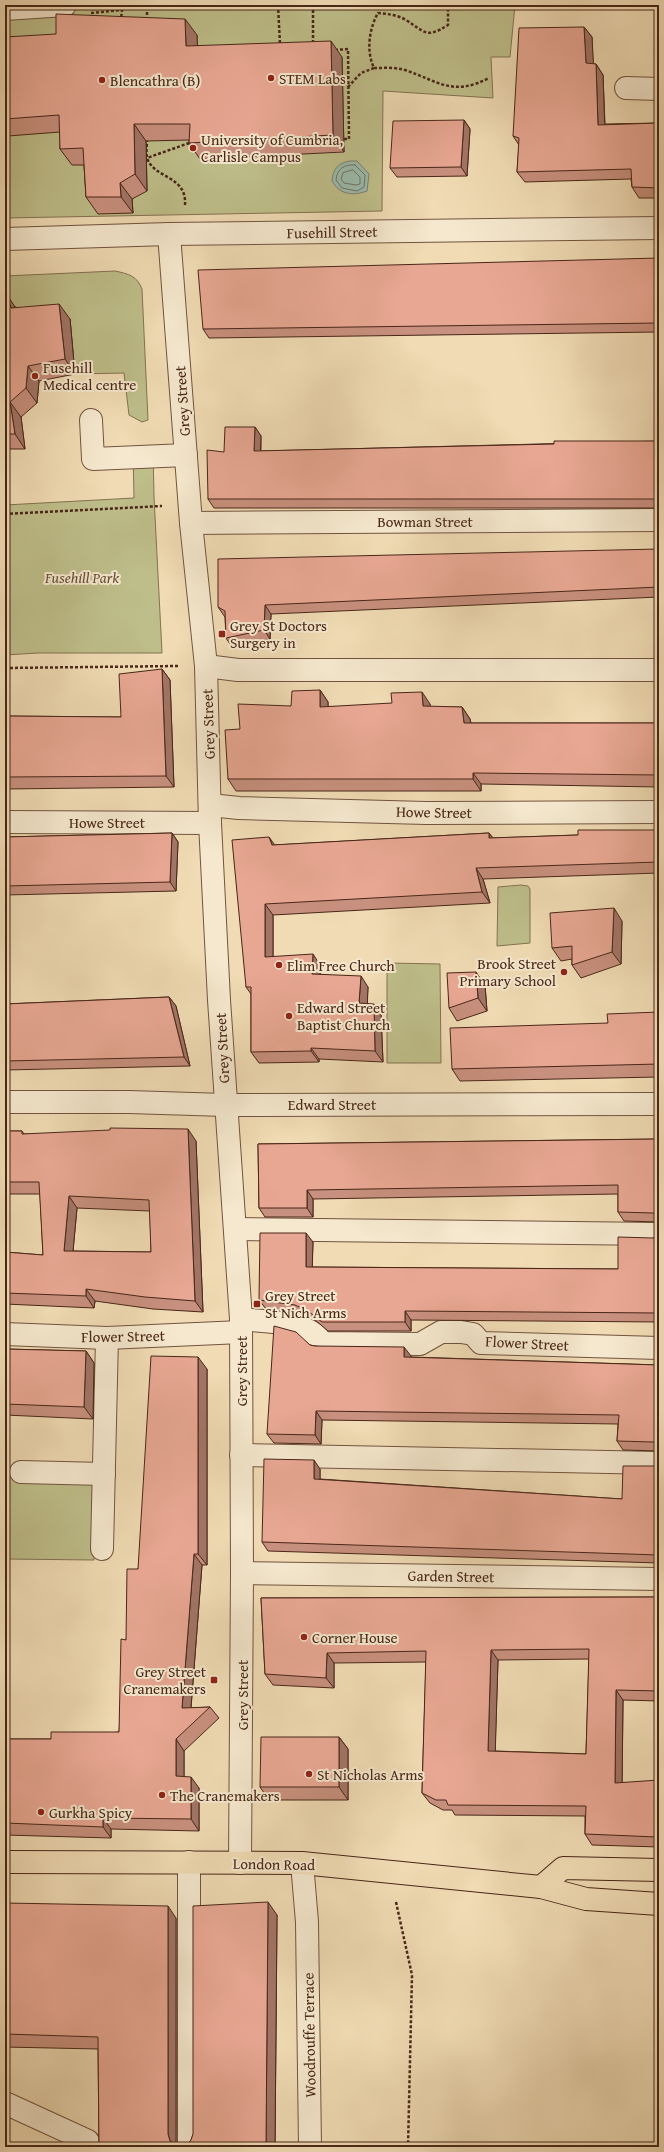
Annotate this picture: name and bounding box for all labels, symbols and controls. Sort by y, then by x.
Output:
place label: STEM Labs [279,68,346,89]
place label: Blencathra (B) [110,70,200,91]
marker: STEM Labs [266,73,276,83]
marker: Blencathra (B) [97,75,107,85]
place label: University of Cumbria, Carlisle Campus [201,129,344,167]
marker: University of Cumbria, Carlisle Campus [188,143,198,153]
street label: Fusehill Street [286,221,378,243]
place label: Fusehill Medical centre [43,357,136,395]
street label: Grey Street [169,364,195,437]
marker: Fusehill Medical centre [30,371,40,381]
street label: Bowman Street [377,511,473,532]
park label: Fusehill Park [44,567,119,588]
place label: Grey St Doctors Surgery in [230,615,327,653]
marker: Grey St Doctors Surgery in [217,629,227,639]
street label: Grey Street [196,688,220,760]
street label: Howe Street [396,801,473,823]
street label: Howe Street [69,812,146,833]
place label: Brook Street Primary School [460,953,557,991]
place label: Elim Free Church [287,955,395,976]
marker: Elim Free Church [274,960,284,970]
marker: Brook Street Primary School [559,967,569,977]
place label: Edward Street Baptist Church [297,997,391,1035]
marker: Edward Street Baptist Church [284,1011,294,1021]
street label: Grey Street [210,1012,234,1084]
street label: Edward Street [288,1094,377,1115]
place label: Grey Street St Nich Arms [265,1285,347,1323]
marker: Grey Street St Nich Arms [252,1299,262,1309]
street label: Flower Street [81,1325,166,1347]
street label: Flower Street [485,1330,570,1356]
street label: Grey Street [231,1335,252,1406]
street label: Garden Street [407,1565,495,1587]
place label: Corner House [312,1627,398,1648]
marker: Corner House [299,1632,309,1642]
street label: Grey Street [232,1659,253,1730]
place label: Grey Street Cranemakers [123,1661,207,1699]
marker: Grey Street Cranemakers [209,1675,219,1685]
place label: St Nicholas Arms [317,1764,424,1785]
marker: St Nicholas Arms [304,1769,314,1779]
place label: The Cranemakers [170,1785,280,1806]
marker: The Cranemakers [157,1790,167,1800]
place label: Gurkha Spicy [49,1802,133,1823]
marker: Gurkha Spicy [36,1807,46,1817]
street label: London Road [233,1853,315,1875]
street label: Woodrouffe Terrace [297,1972,321,2098]

